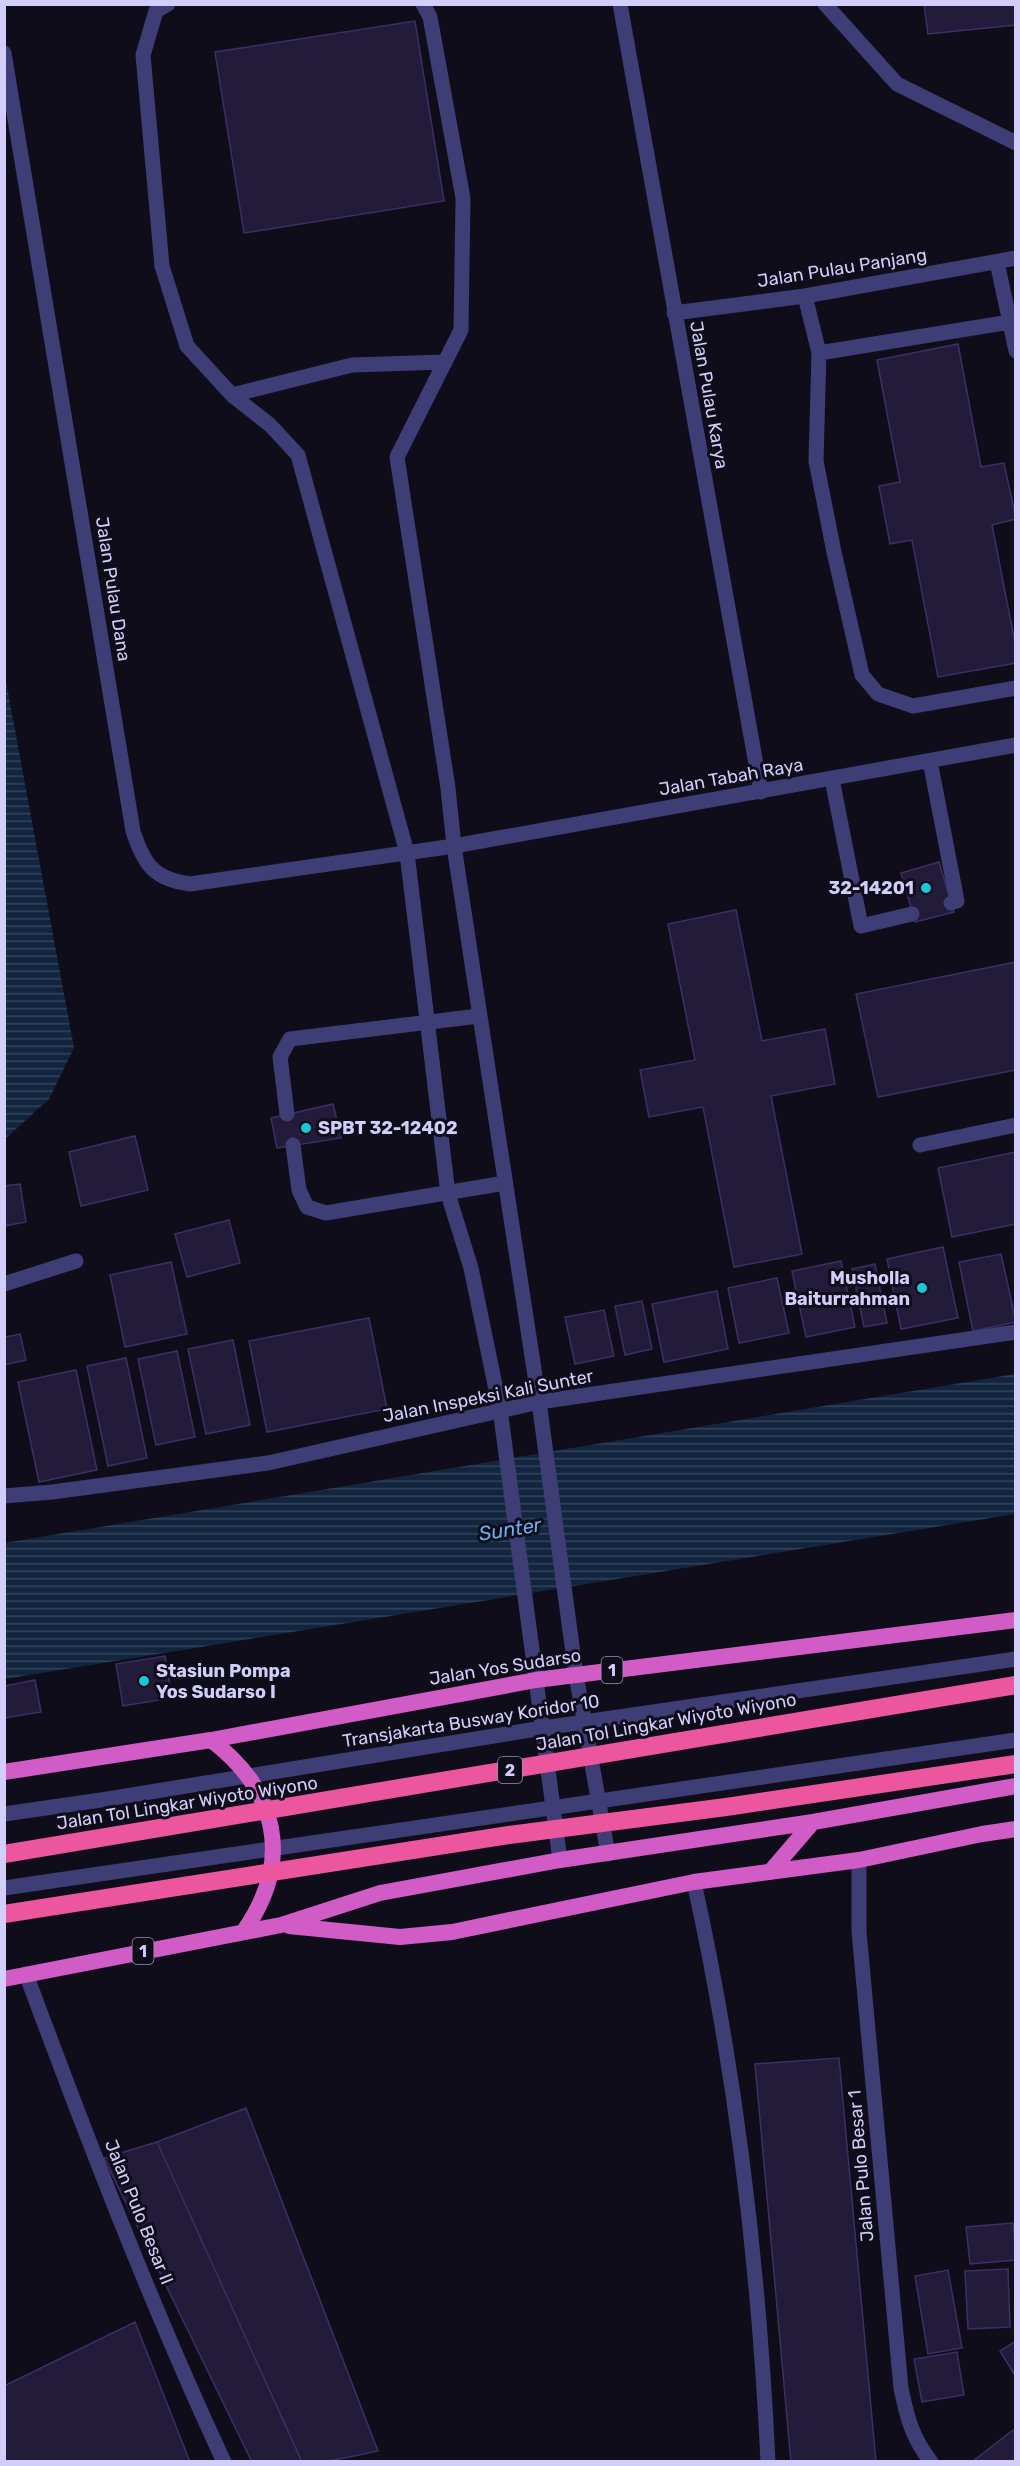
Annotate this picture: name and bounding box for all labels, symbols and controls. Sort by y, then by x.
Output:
street label: Jalan Pulau Panjang [756,244,928,292]
street label: Jalan Pulau Karya [685,319,733,471]
street label: Jalan Pulau Dana [91,515,135,663]
street label: Jalan Tabah Raya [657,753,805,801]
place label: 32-14201 [828,877,914,899]
marker: 32-14201 [919,881,933,895]
place label: SPBT 32-12402 [318,1117,458,1139]
marker: SPBT 32-12402 [299,1121,313,1135]
place label: Musholla Baiturrahman [784,1267,910,1310]
marker: Musholla Baiturrahman [915,1281,929,1295]
street label: Jalan Inspeksi Kali Sunter [381,1365,595,1427]
water label: Sunter [477,1512,544,1546]
street label: Jalan Yos Sudarso [427,1644,583,1690]
road number: 1 [602,1657,622,1683]
place label: Stasiun Pompa Yos Sudarso I [156,1660,291,1703]
marker: Stasiun Pompa Yos Sudarso I [137,1674,151,1688]
street label: Jalan Tol Lingkar Wiyoto Wiyono [534,1688,798,1756]
street label: Transjakarta Busway Koridor 10 [341,1690,601,1752]
road number: 2 [498,1757,522,1783]
street label: Jalan Tol Lingkar Wiyoto Wiyono [55,1771,319,1835]
road number: 1 [132,1938,154,1964]
street label: Jalan Pulo Besar 1 [843,2089,879,2243]
street label: Jalan Pulo Besar II [100,2136,178,2288]

